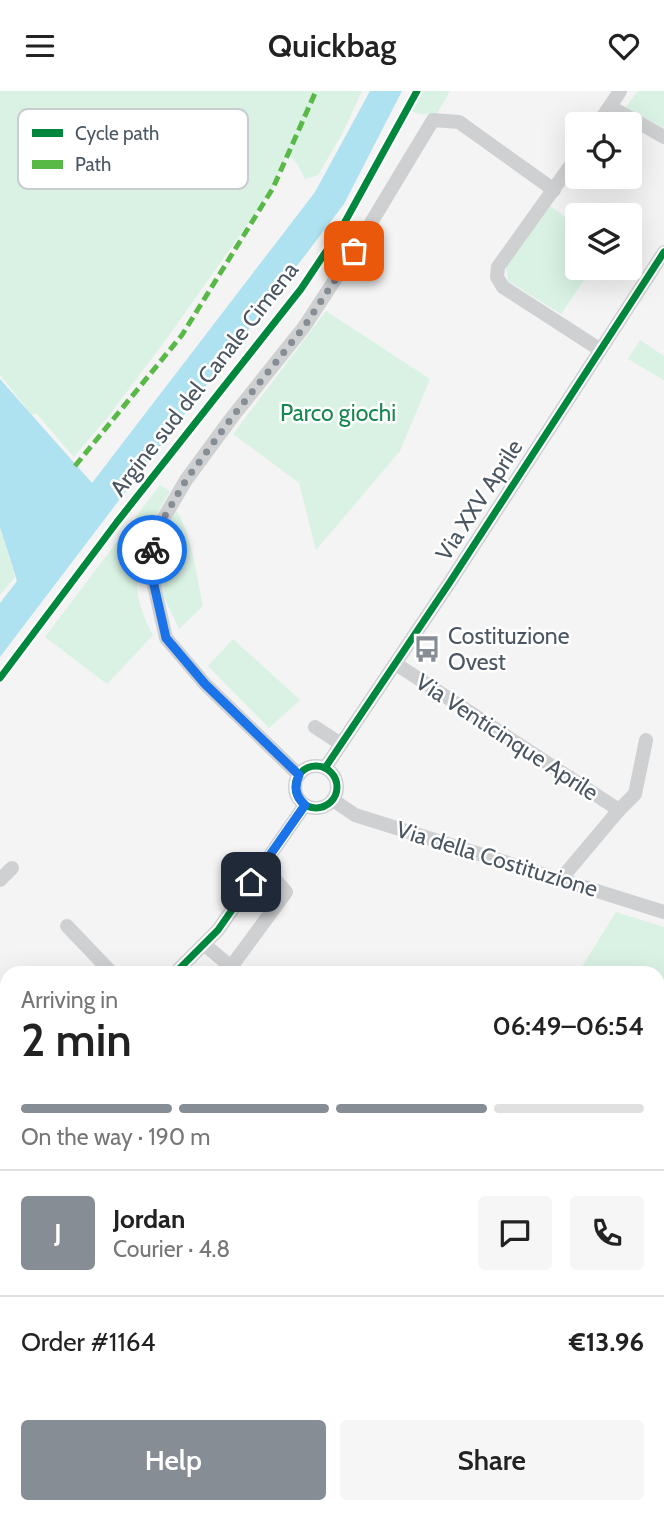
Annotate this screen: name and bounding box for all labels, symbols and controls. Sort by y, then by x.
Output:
text: Quickbag [268,26,396,65]
icon: menu [21,27,59,65]
icon: heart [605,27,643,65]
legend [18,109,248,189]
map controls [565,112,642,280]
button: locate [565,112,642,189]
text: Cycle path [75,122,159,145]
text: Path [75,153,111,176]
button: layers [565,203,642,280]
pin [324,221,384,281]
icon: bag [335,232,373,270]
street label: Argine sud del Canale Cimena [104,256,304,502]
park label: Parco giochi [280,399,396,427]
street label: Via XXV Aprile [429,434,529,566]
courier [117,515,187,585]
icon: bike [133,531,171,569]
place label: Costituzione Ovest [448,622,570,676]
bus stop icon: Costituzione Ovest [412,634,442,664]
street label: Via Venticinque Aprile [410,668,604,807]
street label: Via della Costituzione [393,815,601,903]
pin [221,852,281,912]
icon: home [232,863,270,901]
text: Arriving in [21,986,118,1014]
text: 06:49–06:54 [492,1010,644,1042]
text: 2 min [21,1012,132,1068]
text: On the way · 190 m [21,1123,210,1151]
button: chat [478,1196,552,1270]
button: phone [570,1196,644,1270]
text: Jordan [113,1203,185,1235]
text: J [54,1217,62,1249]
text: Courier · 4.8 [113,1235,230,1263]
text: Order #1164 [21,1326,156,1358]
text: €13.96 [569,1326,644,1358]
button: Help [21,1420,326,1500]
button: Share [340,1420,644,1500]

